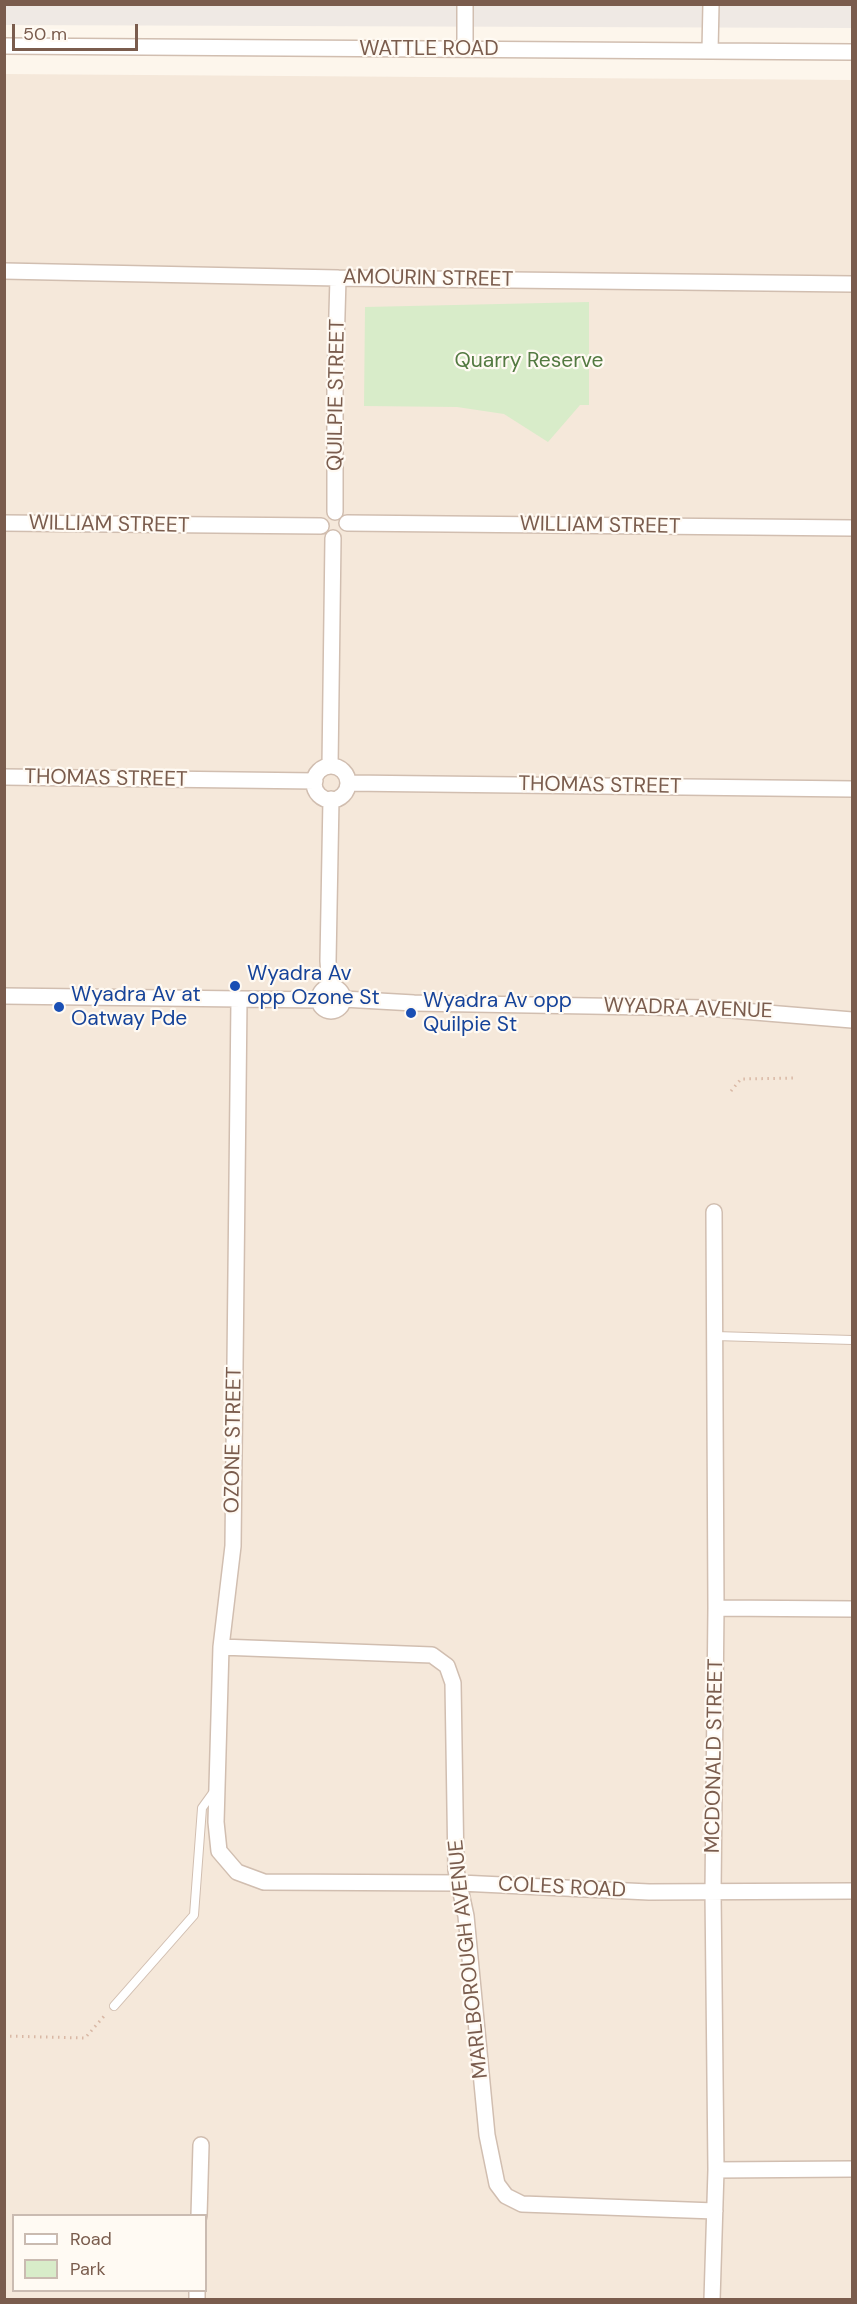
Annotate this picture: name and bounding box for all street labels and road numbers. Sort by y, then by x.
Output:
street label: WATTLE ROAD [359,36,499,62]
street label: AMOURIN STREET [342,265,514,293]
street label: QUILPIE STREET [323,319,351,471]
street label: WILLIAM STREET [28,511,190,539]
street label: WILLIAM STREET [519,512,681,540]
street label: THOMAS STREET [24,765,188,793]
street label: THOMAS STREET [518,772,682,800]
street label: WYADRA AVENUE [603,993,773,1025]
street label: OZONE STREET [220,1366,248,1514]
street label: MCDONALD STREET [701,1659,729,1853]
street label: MARLBOROUGH AVENUE [444,1838,494,2080]
street label: COLES ROAD [497,1872,627,1904]

